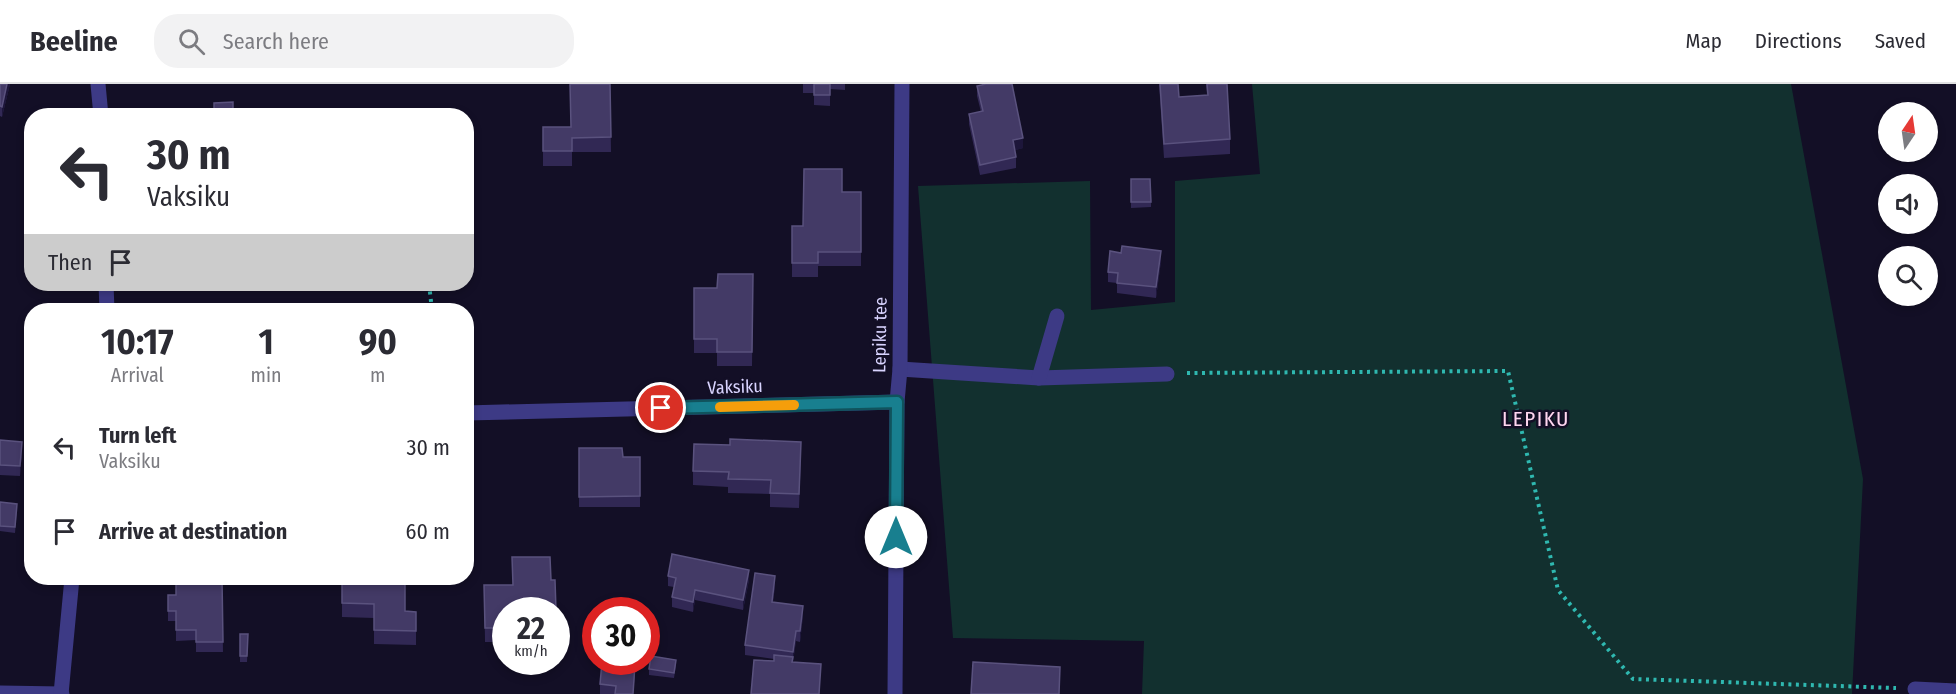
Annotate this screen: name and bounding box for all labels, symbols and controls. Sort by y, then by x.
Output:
search box [154,14,574,68]
text: Beeline [30,25,118,58]
icon: search [175,25,208,58]
text: Search here [223,28,329,55]
text: Map [1685,28,1722,54]
text: Directions [1755,28,1842,54]
text: Saved [1875,28,1926,54]
north arrow [1878,102,1938,162]
map controls [1878,102,1938,306]
text: 30 m [147,130,231,180]
icon: left [48,132,126,210]
button: sound [1878,174,1938,234]
text: Vaksiku [147,181,230,213]
icon: arrive [104,246,137,279]
button: search [1878,246,1938,306]
text: Then [48,249,92,276]
street label: Lepiku tee [868,297,892,373]
text: 10:17 [101,320,174,364]
text: 1 [258,320,274,364]
text: 90 [359,320,397,364]
text: Arrival [111,363,164,387]
text: min [251,363,282,387]
text: m [370,363,385,387]
street label: Vaksiku [707,375,763,399]
pin [635,382,686,433]
icon: arrive [644,391,677,424]
district label: LEPIKU [1502,406,1570,432]
text: Turn left [99,422,177,449]
icon: left [48,431,81,464]
text: 30 m [407,434,450,461]
text: Vaksiku [99,449,161,473]
position arrow [864,505,928,569]
icon: arrive [48,515,81,548]
text: Arrive at destination [99,518,287,545]
text: 60 m [406,518,450,545]
speed limit sign: 30 [582,597,660,675]
text: 22 [517,611,545,647]
text: km/h [514,642,548,660]

